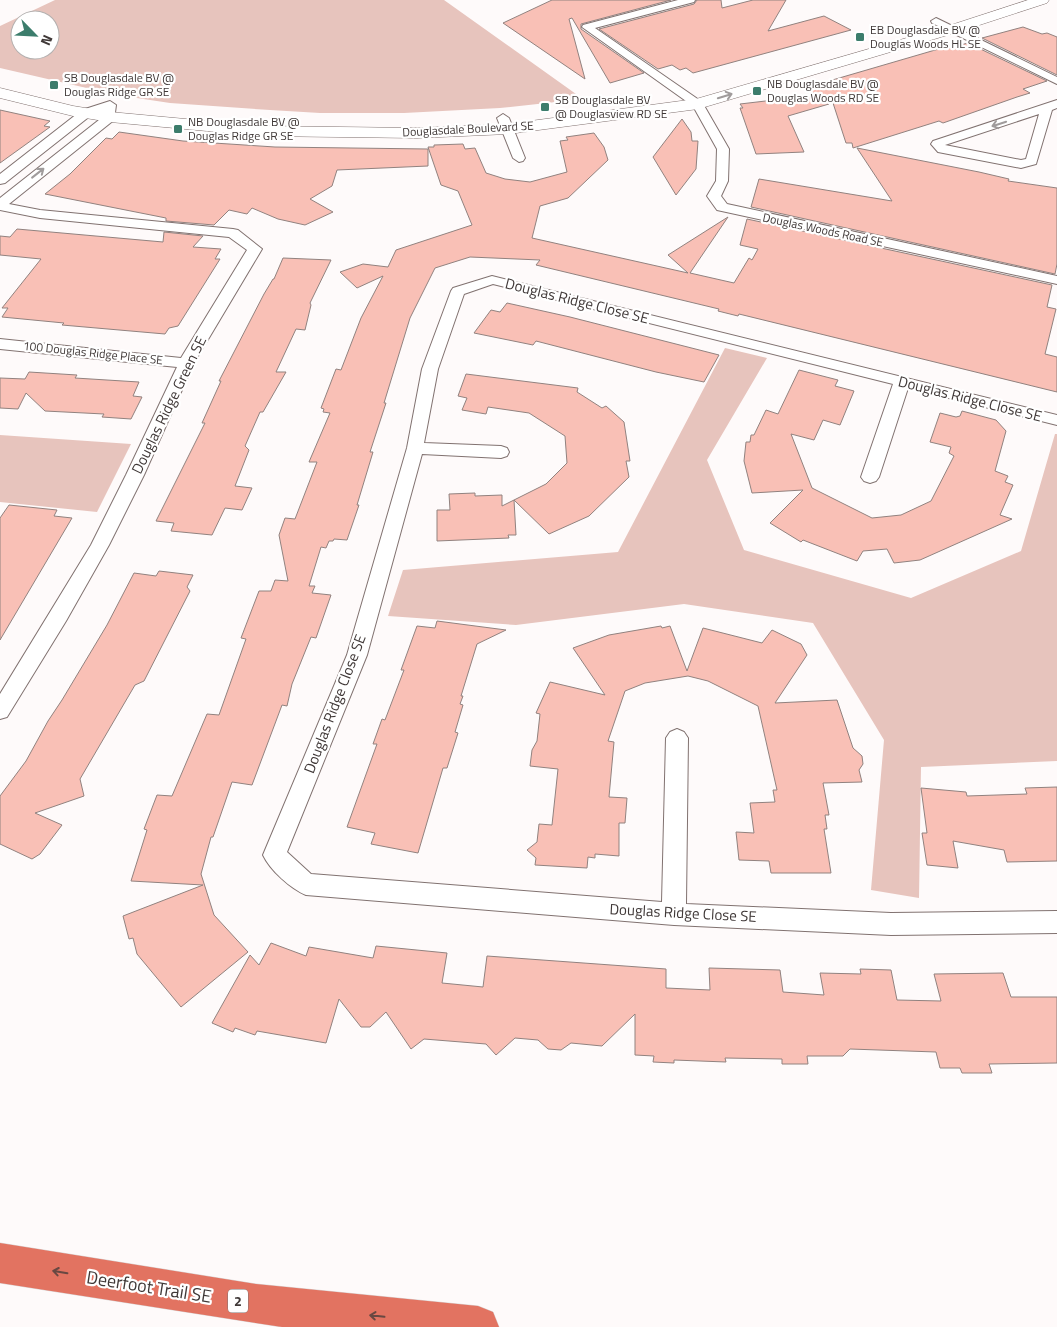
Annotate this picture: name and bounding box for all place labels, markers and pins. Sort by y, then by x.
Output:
place label: EB Douglasdale BV @ Douglas Woods HL SE [870,20,981,53]
marker: EB Douglasdale BV @ Douglas Woods HL SE [854,31,866,43]
place label: SB Douglasdale BV @ Douglas Ridge GR SE [64,68,174,101]
place label: NB Douglasdale BV @ Douglas Woods RD SE [767,74,880,107]
marker: SB Douglasdale BV @ Douglas Ridge GR SE [48,79,60,91]
marker: NB Douglasdale BV @ Douglas Woods RD SE [751,85,763,97]
place label: SB Douglasdale BV @ Douglasview RD SE [555,90,668,123]
marker: SB Douglasdale BV @ Douglasview RD SE [539,101,551,113]
place label: NB Douglasdale BV @ Douglas Ridge GR SE [188,112,300,145]
marker: NB Douglasdale BV @ Douglas Ridge GR SE [172,123,184,135]

